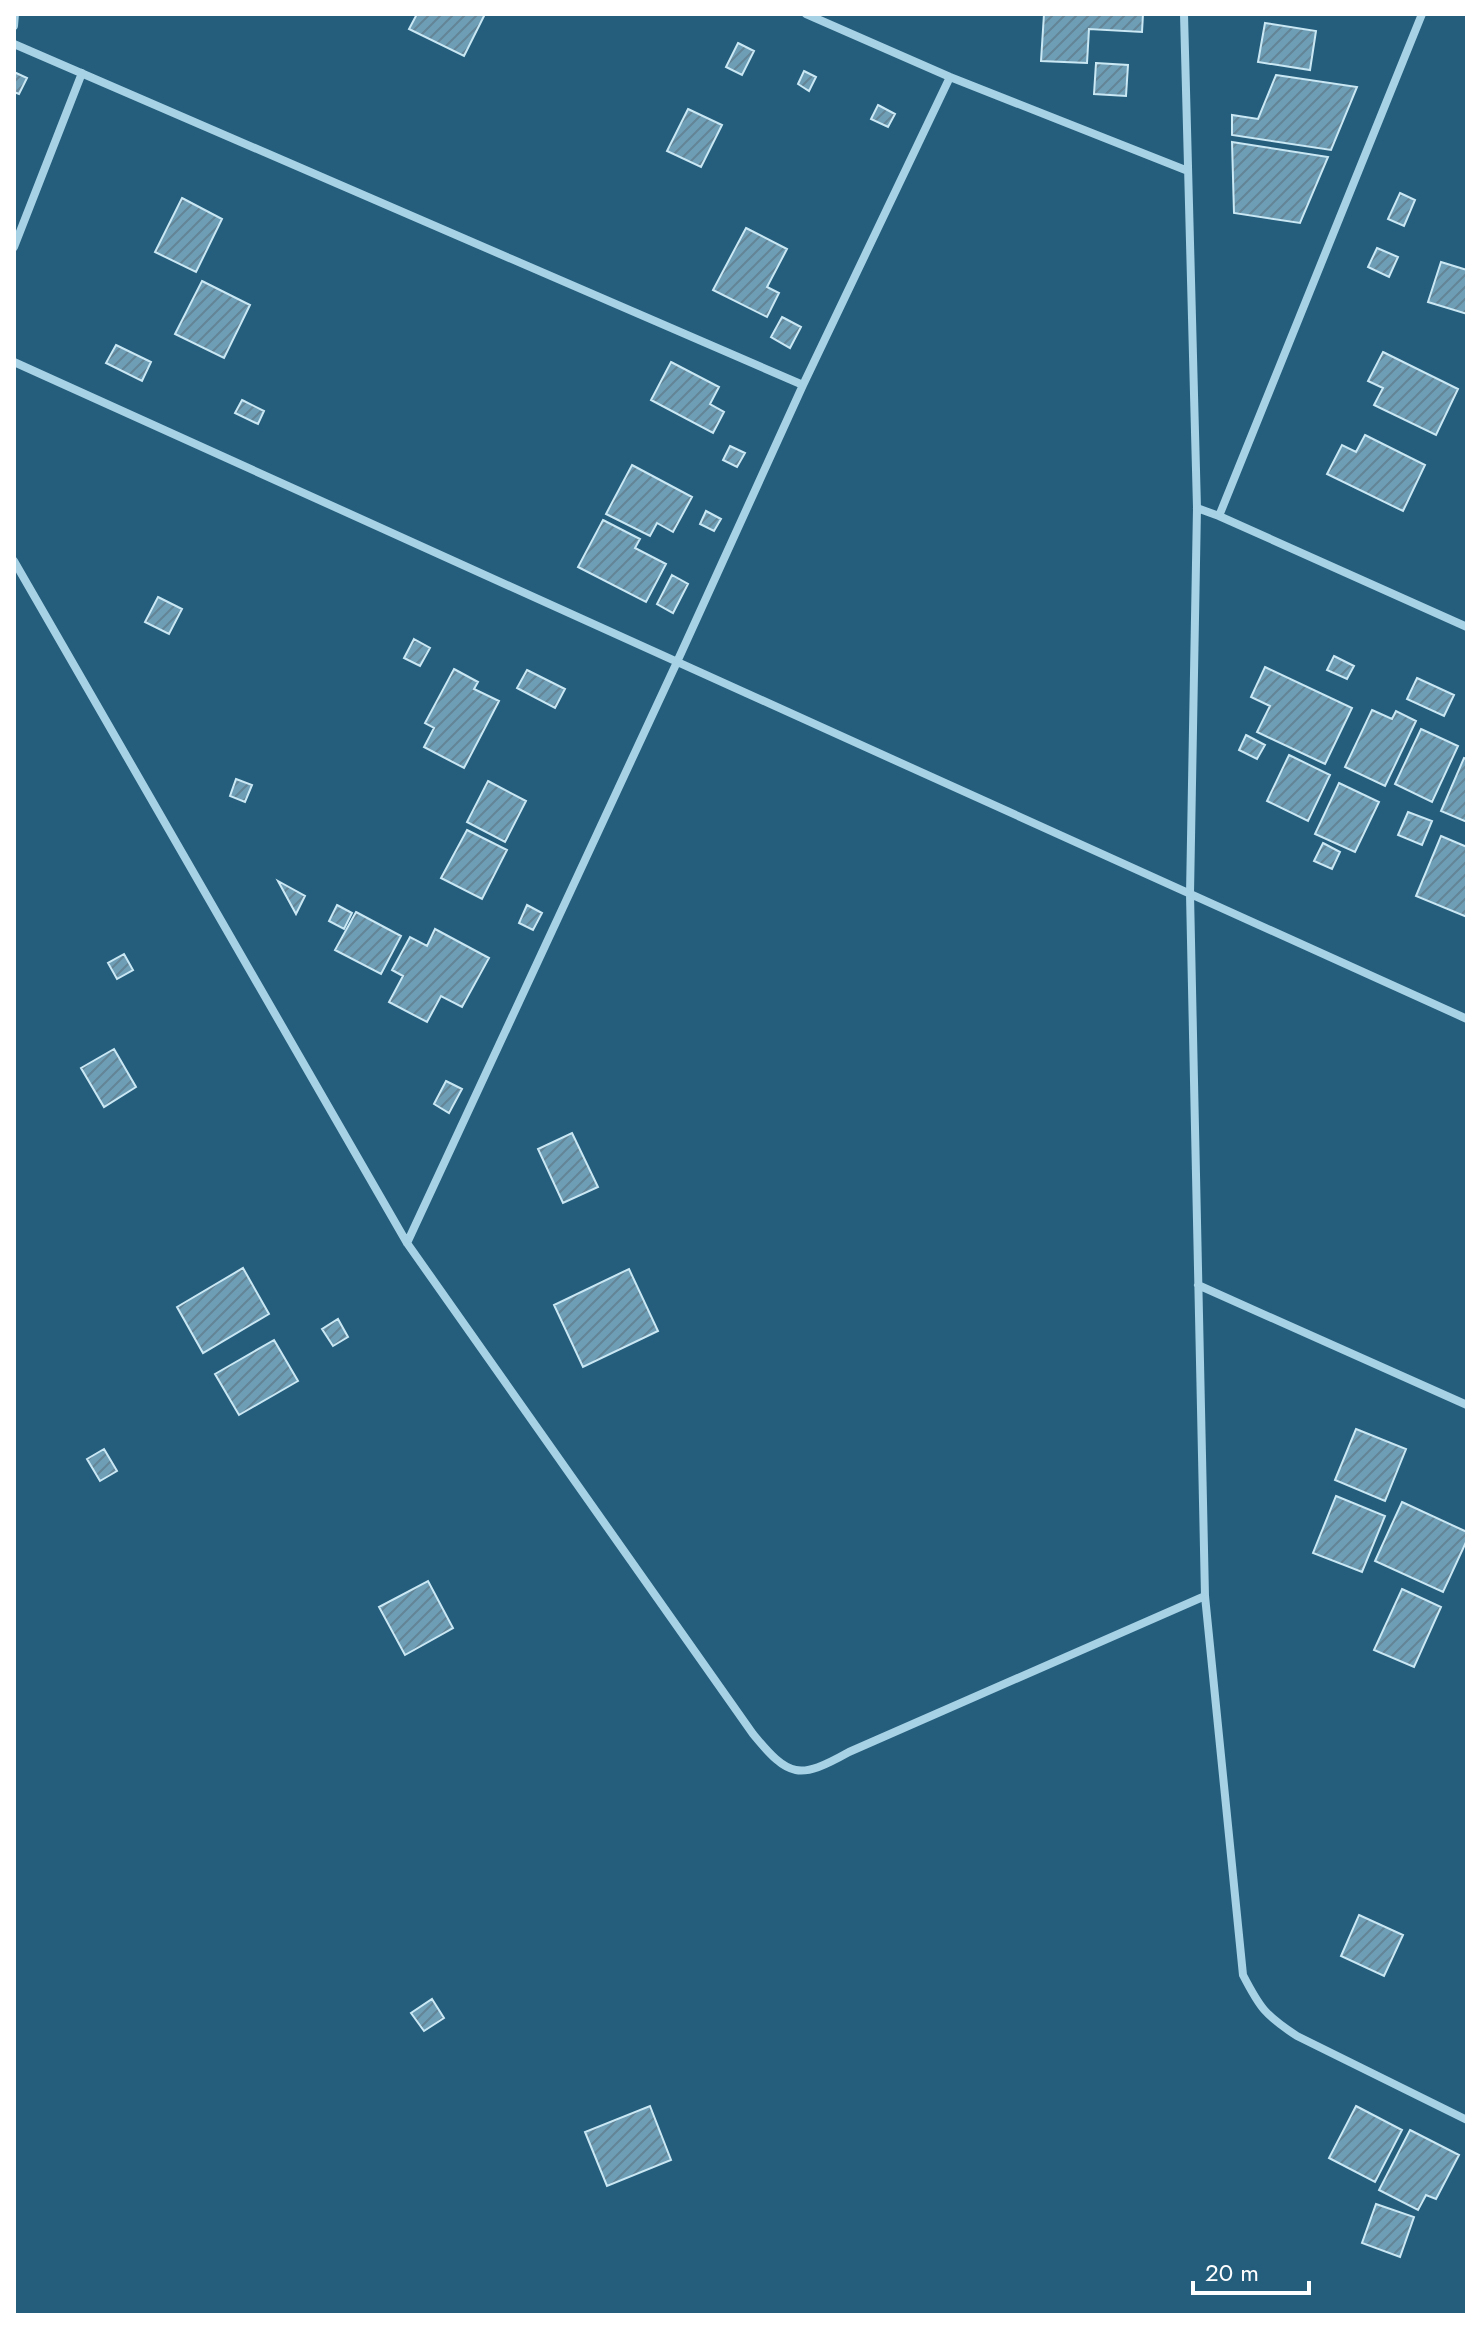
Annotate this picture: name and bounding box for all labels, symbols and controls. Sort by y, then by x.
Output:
scale bar [1193,2245,1309,2295]
text: 20 m [1205,2255,1259,2290]

